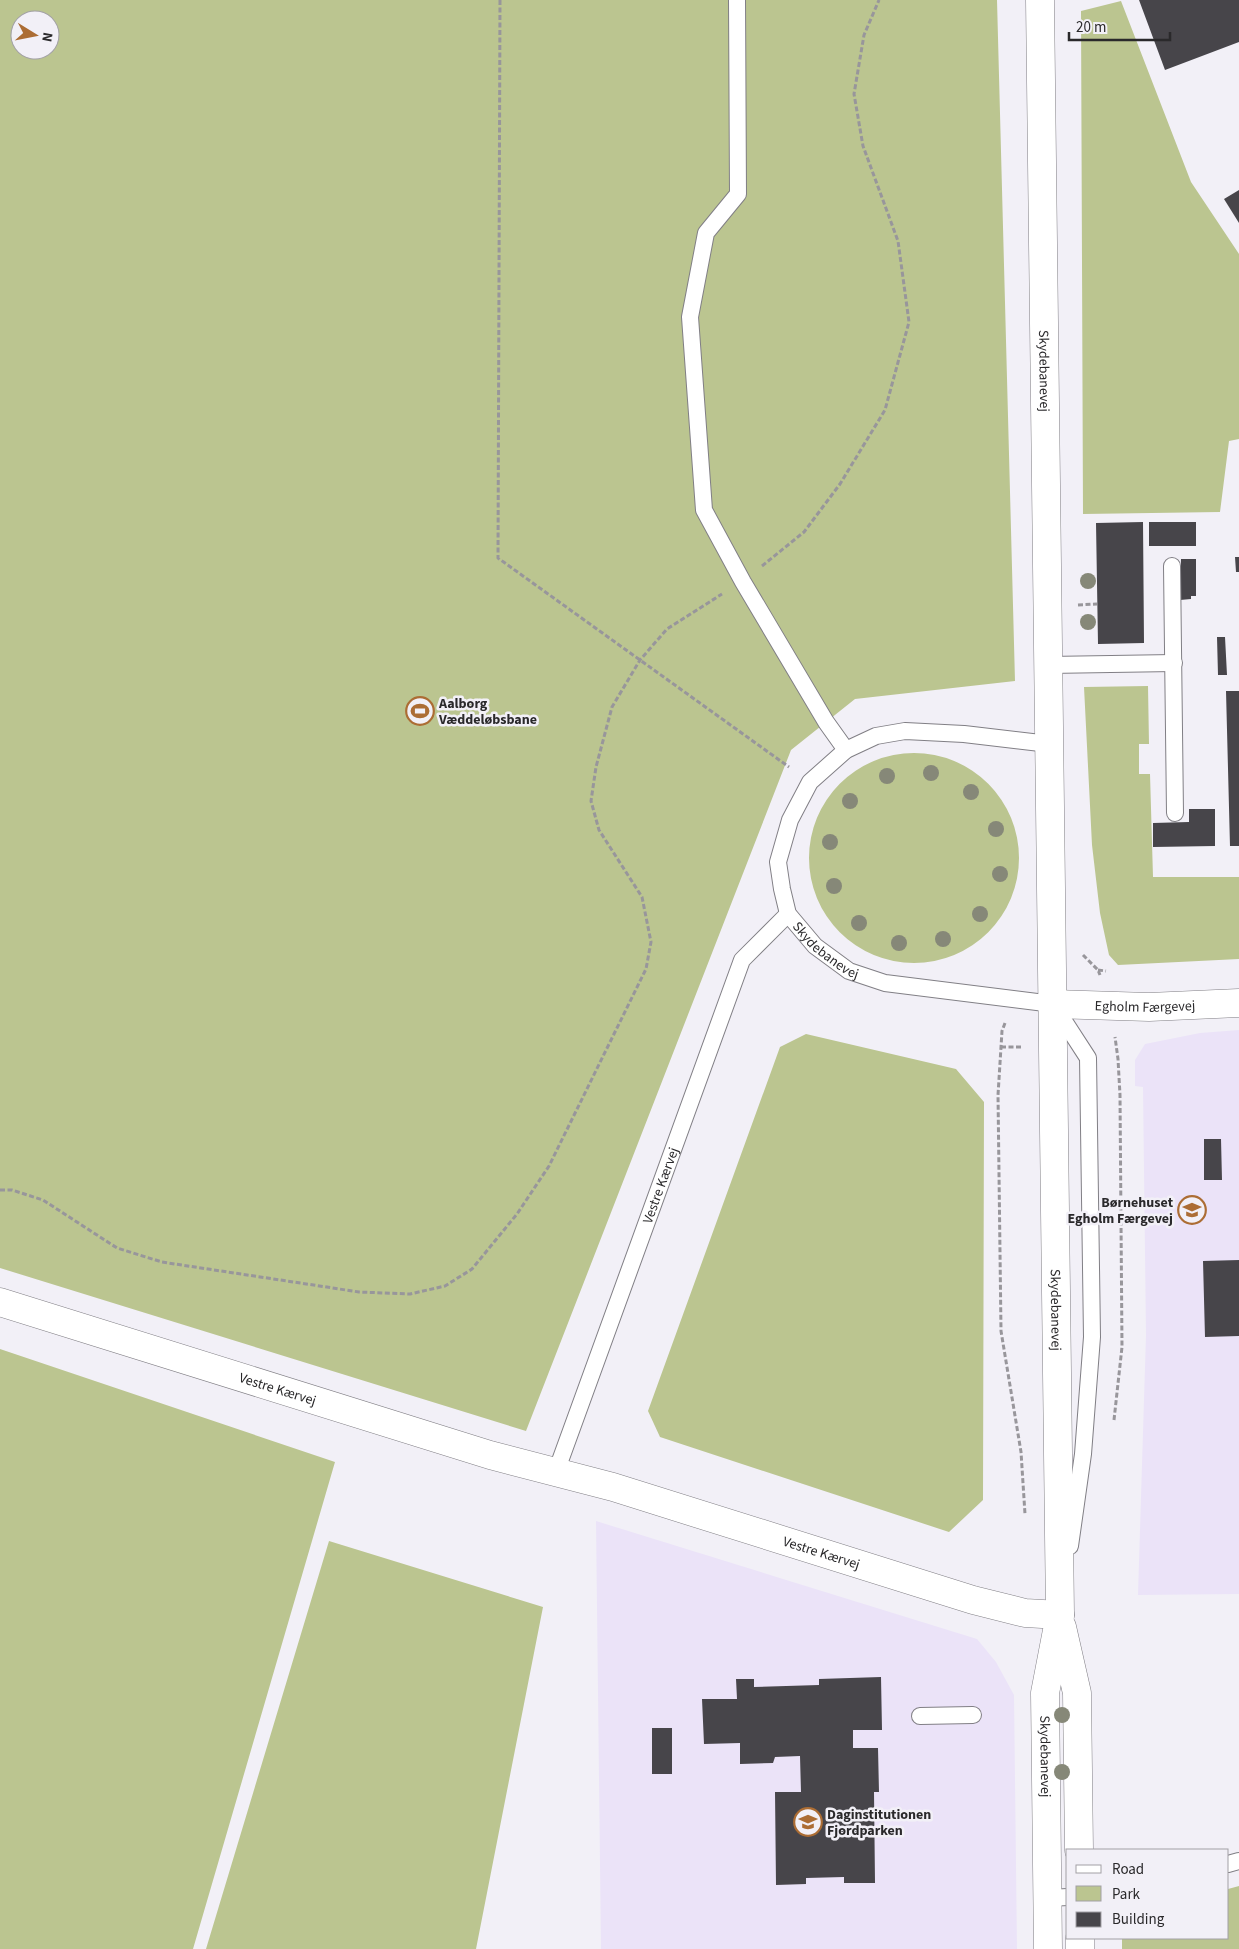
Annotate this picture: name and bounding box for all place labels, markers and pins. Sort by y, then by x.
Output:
place label: Aalborg Væddeløbsbane [438,694,537,730]
sports icon: Aalborg Væddeløbsbane [405,696,435,726]
place label: Børnehuset Egholm Færgevej [1067,1193,1174,1229]
school or university icon: Børnehuset Egholm Færgevej [1177,1195,1207,1225]
place label: Daginstitutionen Fjordparken [827,1805,931,1841]
school or university icon: Daginstitutionen Fjordparken [793,1807,823,1837]

